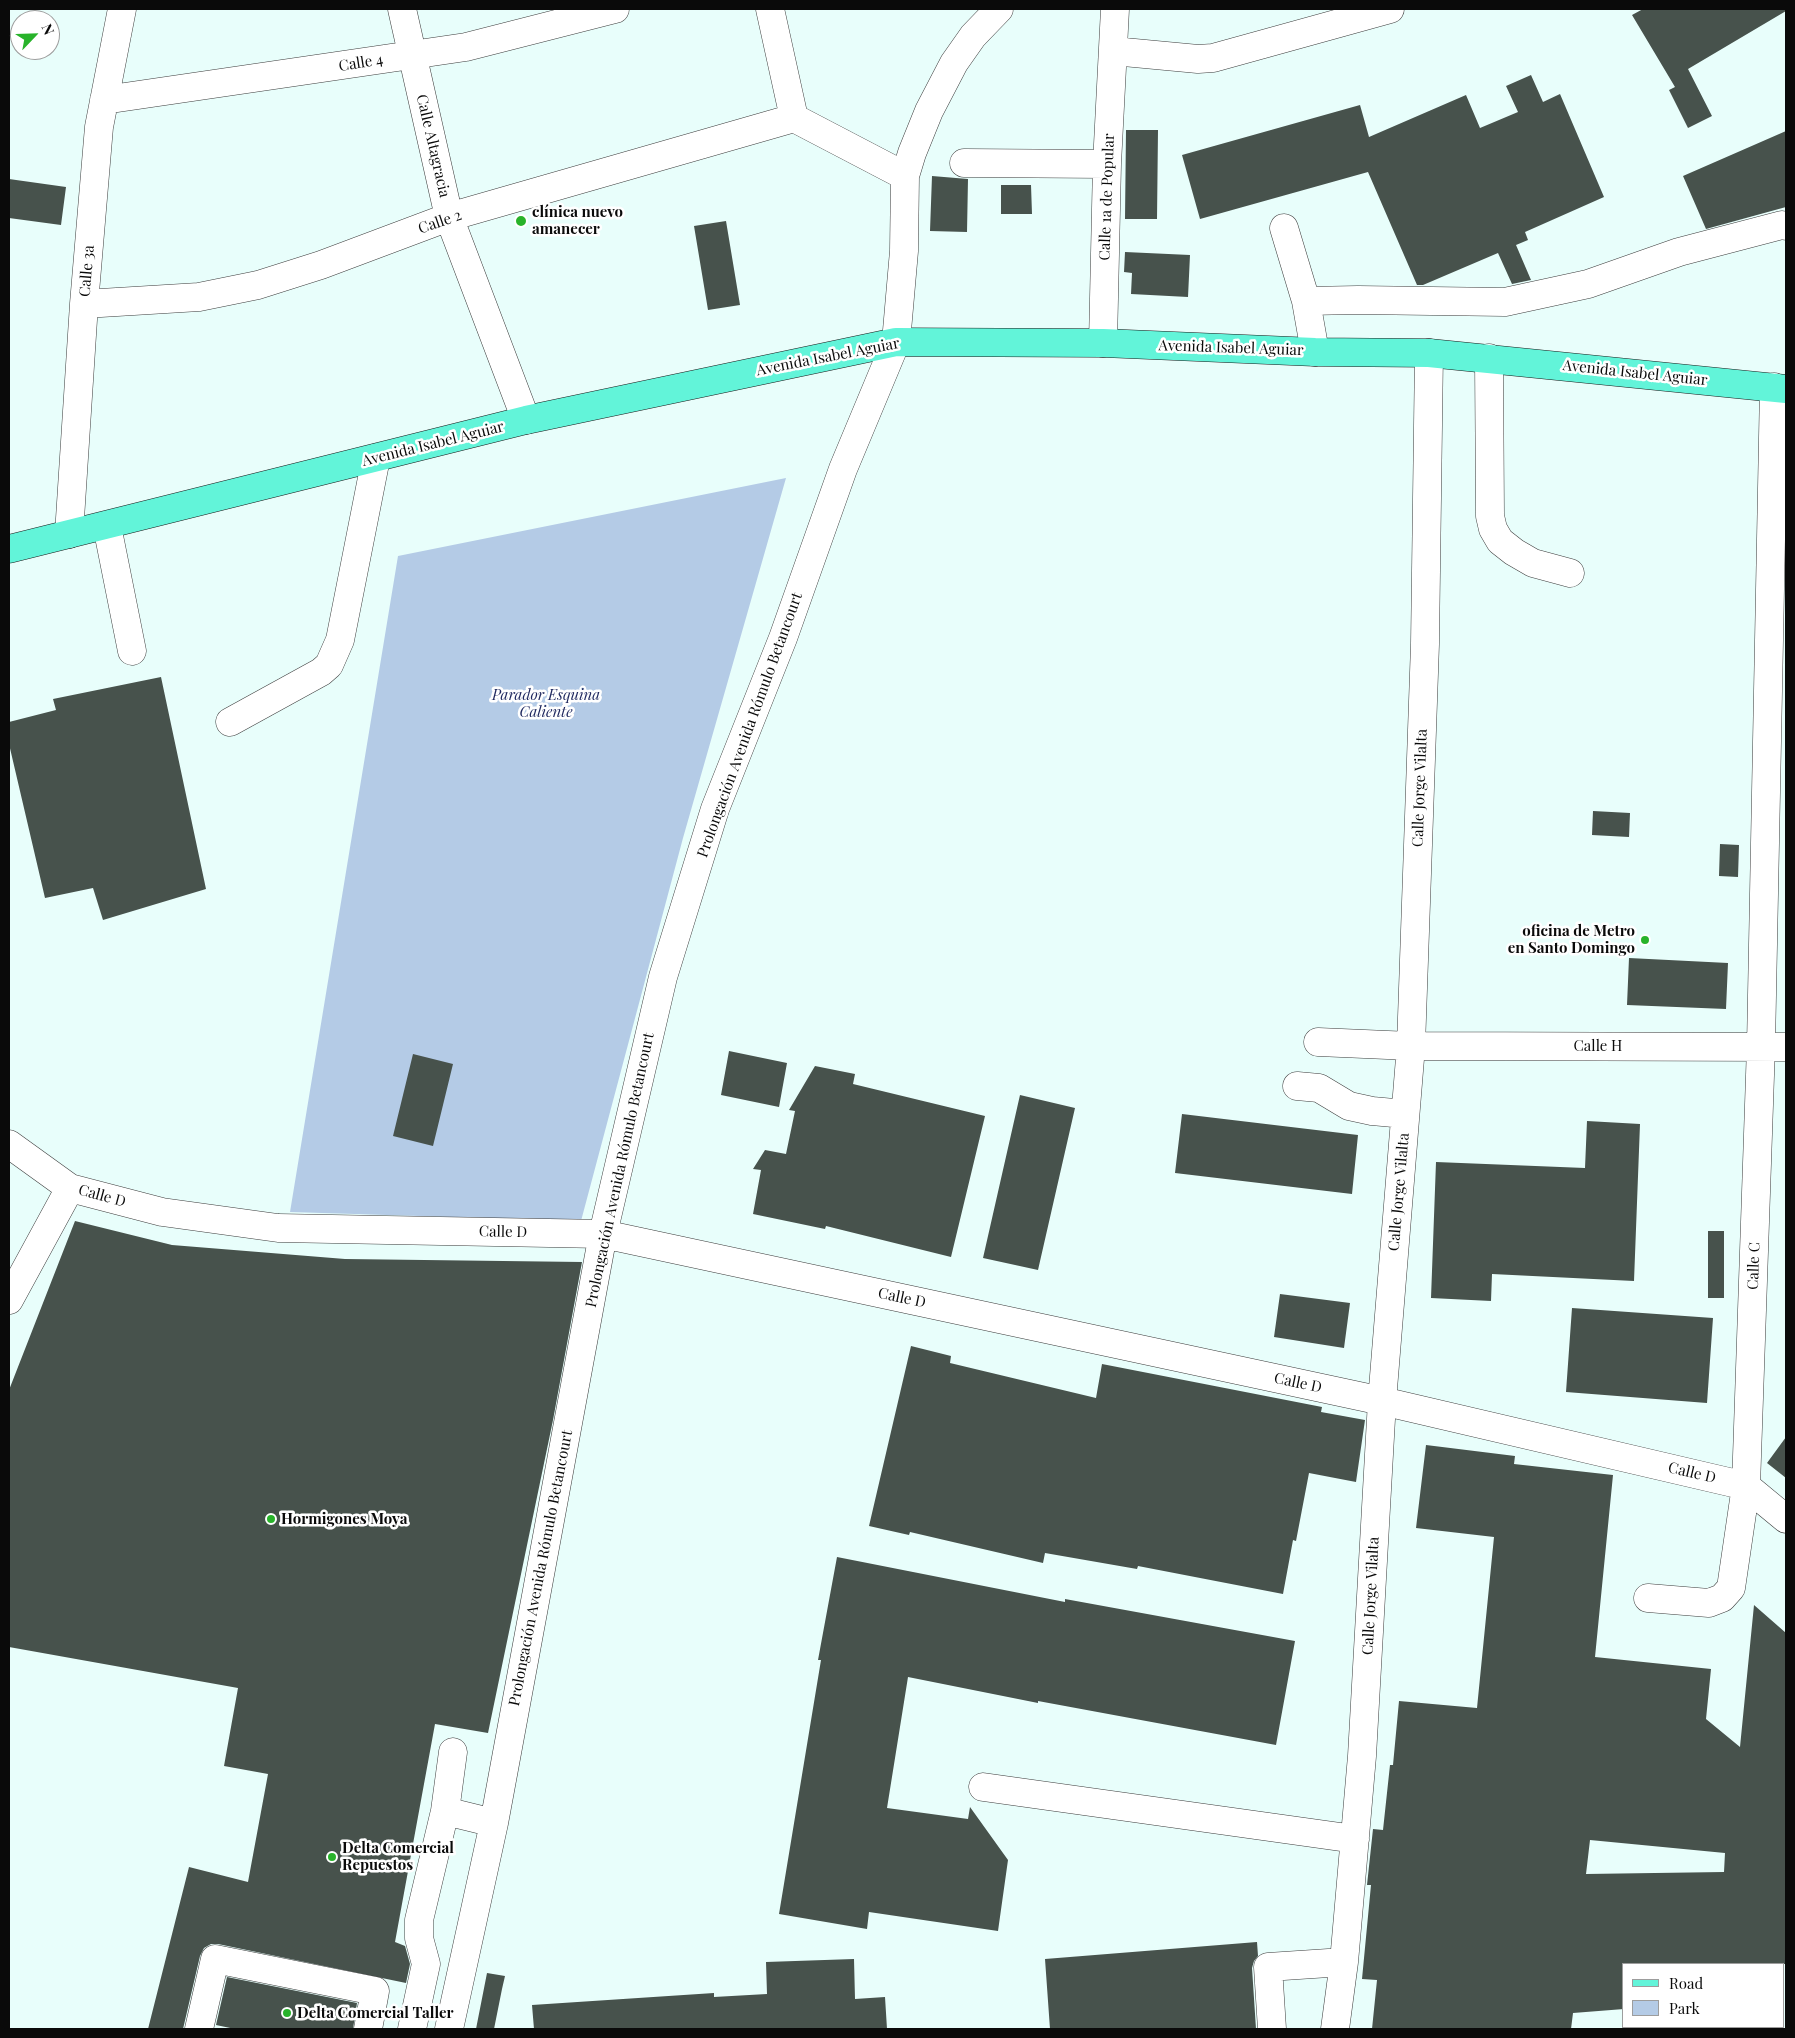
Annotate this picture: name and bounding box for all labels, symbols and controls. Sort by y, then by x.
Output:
north arrow [10,10,60,60]
text: N [38,21,59,38]
street label: Calle 4 [337,51,385,75]
street label: Calle Altagracia [412,93,454,199]
street label: Calle 1a de Popular [1096,133,1118,261]
place label: clínica nuevo amanecer [532,203,623,238]
street label: Calle 2 [416,206,464,238]
marker: clínica nuevo amanecer [514,214,528,228]
street label: Calle 3a [76,244,98,298]
street label: Avenida Isabel Aguiar [755,334,901,380]
street label: Avenida Isabel Aguiar [1158,336,1304,360]
street label: Avenida Isabel Aguiar [1562,356,1708,390]
street label: Avenida Isabel Aguiar [360,418,506,470]
street label: Prolongación Avenida Rómulo Betancourt [694,590,806,860]
park label: Parador Esquina Caliente [492,686,600,721]
street label: Calle Jorge Vilalta [1409,729,1431,847]
place label: oficina de Metro en Santo Domingo [1508,922,1635,957]
marker: oficina de Metro en Santo Domingo [1639,934,1651,946]
street label: Prolongación Avenida Rómulo Betancourt [582,1031,658,1309]
street label: Calle H [1574,1037,1622,1055]
street label: Calle Jorge Vilalta [1385,1132,1413,1252]
street label: Calle D [76,1181,128,1211]
street label: Calle D [479,1223,527,1241]
street label: Calle C [1744,1242,1764,1290]
street label: Calle D [876,1284,928,1312]
street label: Calle D [1272,1369,1324,1397]
street label: Prolongación Avenida Rómulo Betancourt [505,1429,577,1707]
street label: Calle D [1666,1459,1718,1487]
place label: Hormigones Moya [281,1510,407,1528]
marker: Hormigones Moya [265,1513,277,1525]
street label: Calle Jorge Vilalta [1359,1536,1383,1656]
place label: Delta Comercial Repuestos [342,1839,454,1874]
marker: Delta Comercial Repuestos [326,1851,338,1863]
legend [1622,1963,1785,2028]
text: Road [1669,1973,1703,1993]
text: Park [1669,1998,1700,2018]
place label: Delta Comercial Taller [297,2004,454,2022]
marker: Delta Comercial Taller [281,2007,293,2019]

